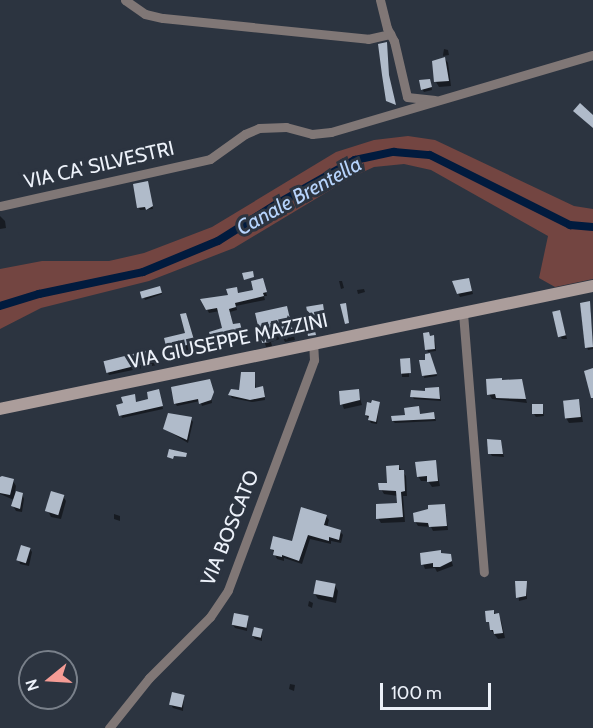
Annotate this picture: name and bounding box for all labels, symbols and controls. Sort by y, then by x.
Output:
street label: VIA CA' SILVESTRI [22,136,176,194]
water label: Canale Brentella [232,151,366,241]
street label: VIA GIUSEPPE MAZZINI [126,308,330,374]
street label: VIA BOSCATO [196,467,264,589]
north arrow [18,650,78,710]
scale bar [383,671,494,709]
text: N [22,677,43,693]
text: 100 m [391,682,442,704]

